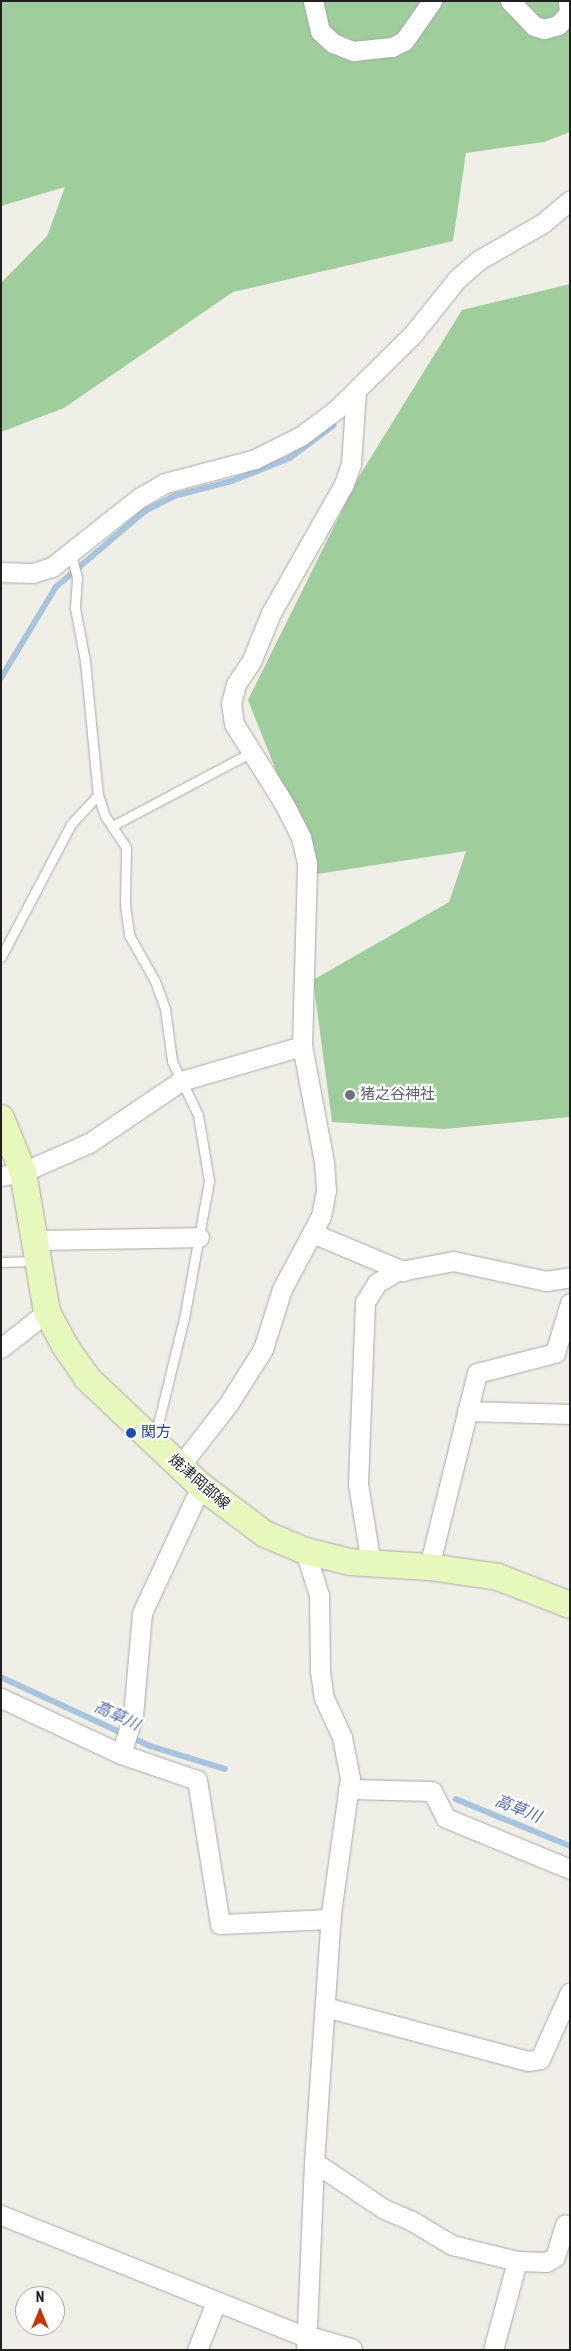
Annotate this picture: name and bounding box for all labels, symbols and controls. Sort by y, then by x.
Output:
place label: 猪之谷神社 [360,1086,435,1104]
marker: 猪之谷神社 [344,1089,356,1101]
place label: 関方 [141,1424,171,1442]
marker: 関方 [125,1427,137,1439]
street label: 焼津岡部線 [165,1451,233,1513]
water label: 高草川 [91,1697,143,1735]
water label: 高草川 [492,1791,544,1827]
north arrow [15,2286,65,2336]
text: N [36,2289,44,2305]

